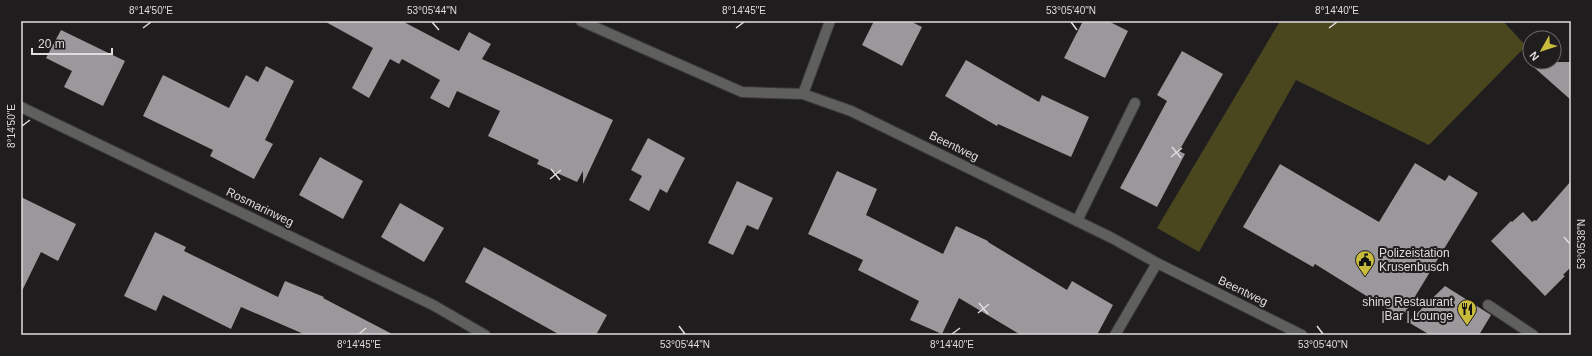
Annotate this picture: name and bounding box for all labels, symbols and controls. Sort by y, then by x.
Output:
text: 8°14'50"E [129,5,173,16]
text: 53°05'44"N [407,5,457,16]
text: 8°14'45"E [722,5,766,16]
text: 53°05'40"N [1046,5,1096,16]
text: 8°14'40"E [1315,5,1359,16]
scale bar [32,30,112,56]
north arrow [1522,30,1562,70]
text: 20 m [38,37,65,51]
text: N [1527,49,1541,63]
text: 8°14'50"E [6,104,17,148]
street label: Beentweg [927,128,981,164]
street label: Rosmarinweg [224,185,296,229]
text: 53°05'38"N [1576,219,1587,269]
place label: Polizeistation Krusenbusch [1379,246,1450,274]
public building icon: Polizeistation Krusenbusch [1354,249,1376,277]
street label: Beentweg [1216,273,1270,309]
place label: shine Restaurant |Bar | Lounge [1362,295,1454,323]
restaurant icon: shine Restaurant |Bar | Lounge [1456,298,1478,326]
text: 8°14'45"E [337,339,381,350]
text: 53°05'44"N [660,339,710,350]
text: 8°14'40"E [930,339,974,350]
text: 53°05'40"N [1298,339,1348,350]

